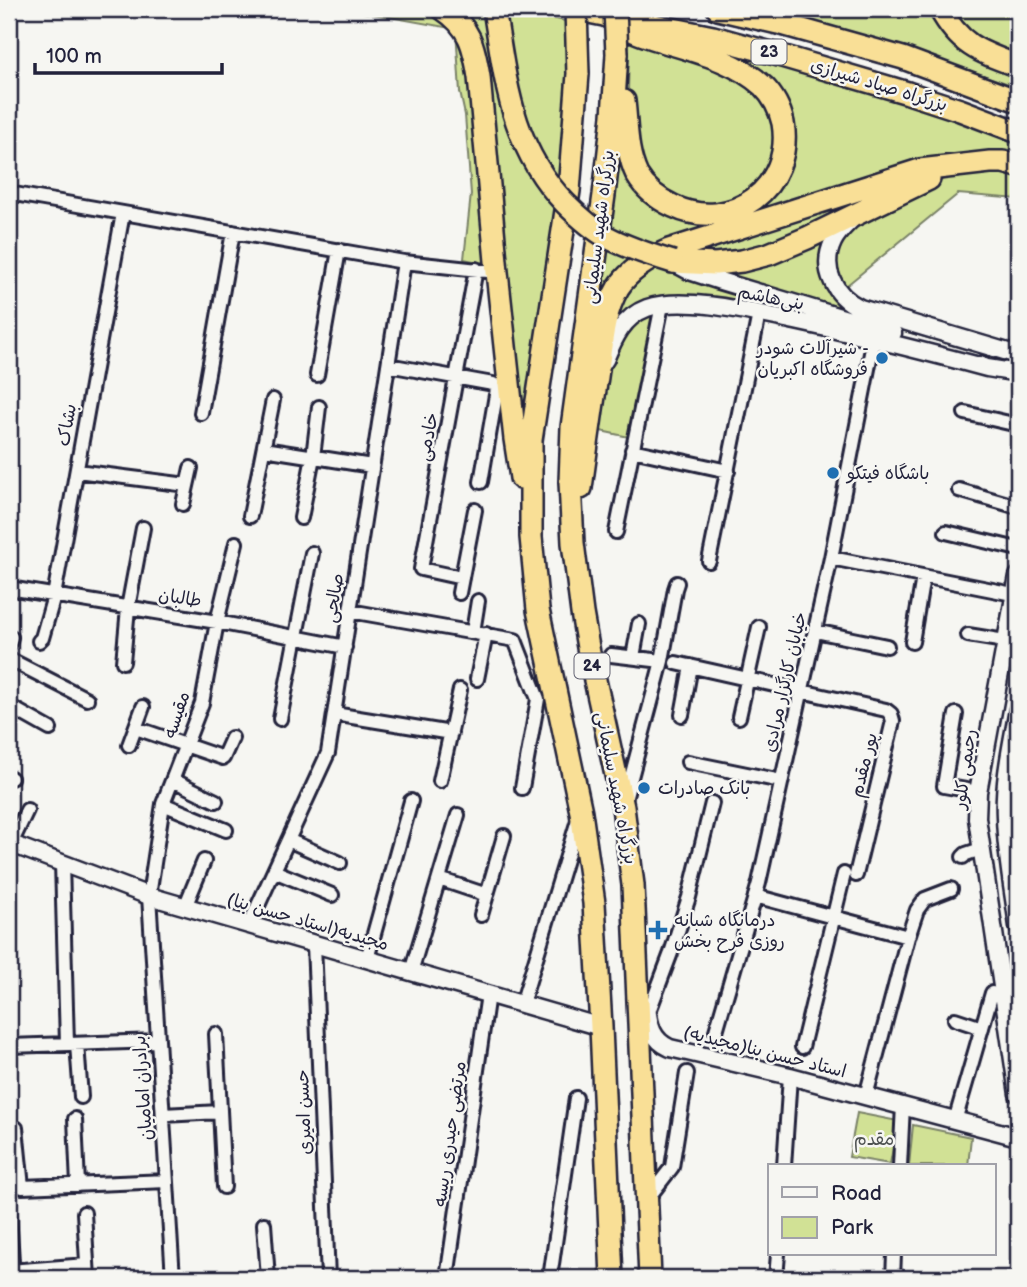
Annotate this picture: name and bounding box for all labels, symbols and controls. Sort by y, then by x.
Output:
scale bar [35,32,222,76]
road number: 23 [752,40,786,64]
text: 100 m [46,44,102,69]
street label: بزرگراه صیاد شیرازی [808,54,950,116]
street label: بزرگراه شهید سلیمانی [579,149,619,305]
street label: بنی‌هاشم [735,281,806,318]
place label: شیرآلات شودر - فروشگاه اکبریان [755,338,868,380]
marker: شیرآلات شودر - فروشگاه اکبریان [874,350,890,366]
street label: بشاک [53,402,81,448]
street label: خادمی [413,411,443,463]
place label: باشگاه فیتکو [845,463,929,484]
marker: باشگاه فیتکو [825,465,841,481]
street label: صالحی [320,572,348,624]
street label: طالبان [157,584,203,612]
street label: خیابان کارگزار مرادی [759,610,811,754]
road number: 24 [574,653,610,678]
street label: مقیسه [160,689,194,741]
street label: بزرگراه شهید سلیمانی [591,710,641,866]
street label: رحیمی کلور [949,728,982,812]
street label: پور مقدم [846,731,885,800]
place label: بانک صادرات [658,778,750,799]
marker: بانک صادرات [636,780,652,796]
street label: مجیدیه(استاد حسن بنا) [225,889,391,955]
place label: درمانگاه شبانه روزی فرح بخش [674,910,785,953]
marker: درمانگاه شبانه روزی فرح بخش [648,920,668,940]
street label: استاد حسن بنا(مجیدیه) [682,1022,848,1082]
street label: برادران امامیان [129,1035,157,1141]
street label: مرتضی حیدری ریسه [429,1060,471,1208]
street label: حسن امیری [292,1069,316,1155]
park label: مقدم [854,1129,894,1153]
legend [768,1164,996,1256]
text: Road [831,1181,882,1206]
text: Park [831,1215,874,1240]

